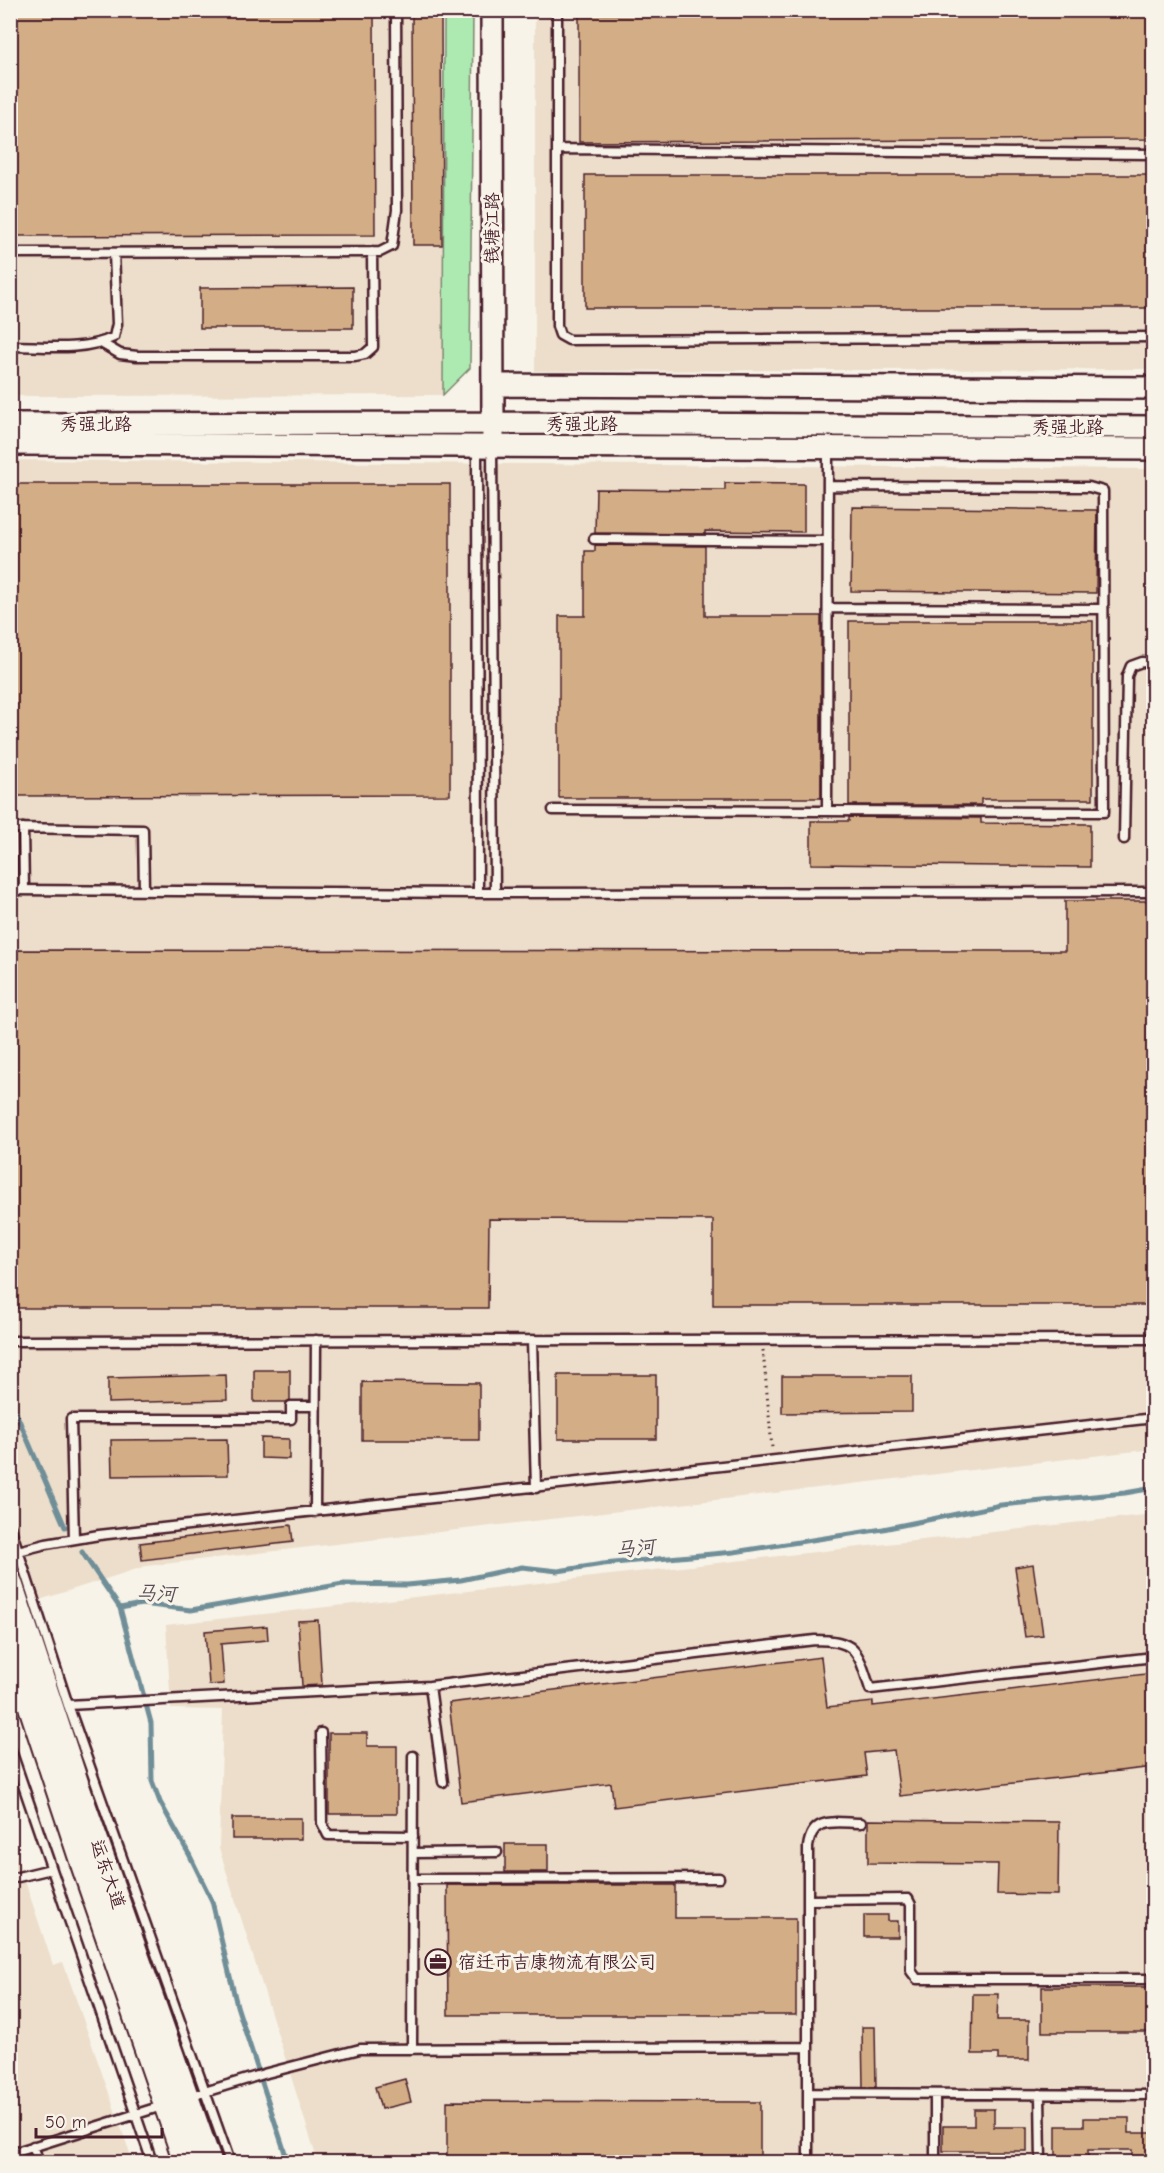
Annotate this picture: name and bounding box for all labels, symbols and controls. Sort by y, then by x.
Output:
street label: 钱塘江路 [482,192,503,264]
street label: 秀强北路 [60,414,132,435]
street label: 秀强北路 [546,414,618,435]
street label: 秀强北路 [1032,417,1104,438]
water label: 马河 [614,1535,659,1562]
water label: 马河 [136,1581,179,1606]
street label: 运东大道 [86,1837,129,1912]
office icon: 宿迁市吉康物流有限公司 [423,1947,453,1977]
place label: 宿迁市吉康物流有限公司 [458,1952,656,1973]
scale bar [36,2101,162,2139]
text: 50 m [45,2112,87,2133]

